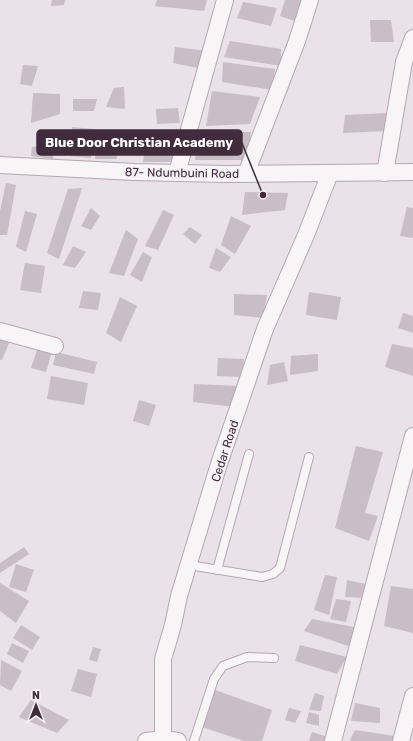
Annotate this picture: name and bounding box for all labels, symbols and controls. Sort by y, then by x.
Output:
callout: Blue Door Christian Academy [37,130,242,155]
text: Blue Door Christian Academy [45,135,233,150]
street label: 87- Ndumbuini Road [125,165,239,181]
street label: Cedar Road [208,418,242,484]
north arrow [16,685,56,725]
text: N [32,689,40,702]

